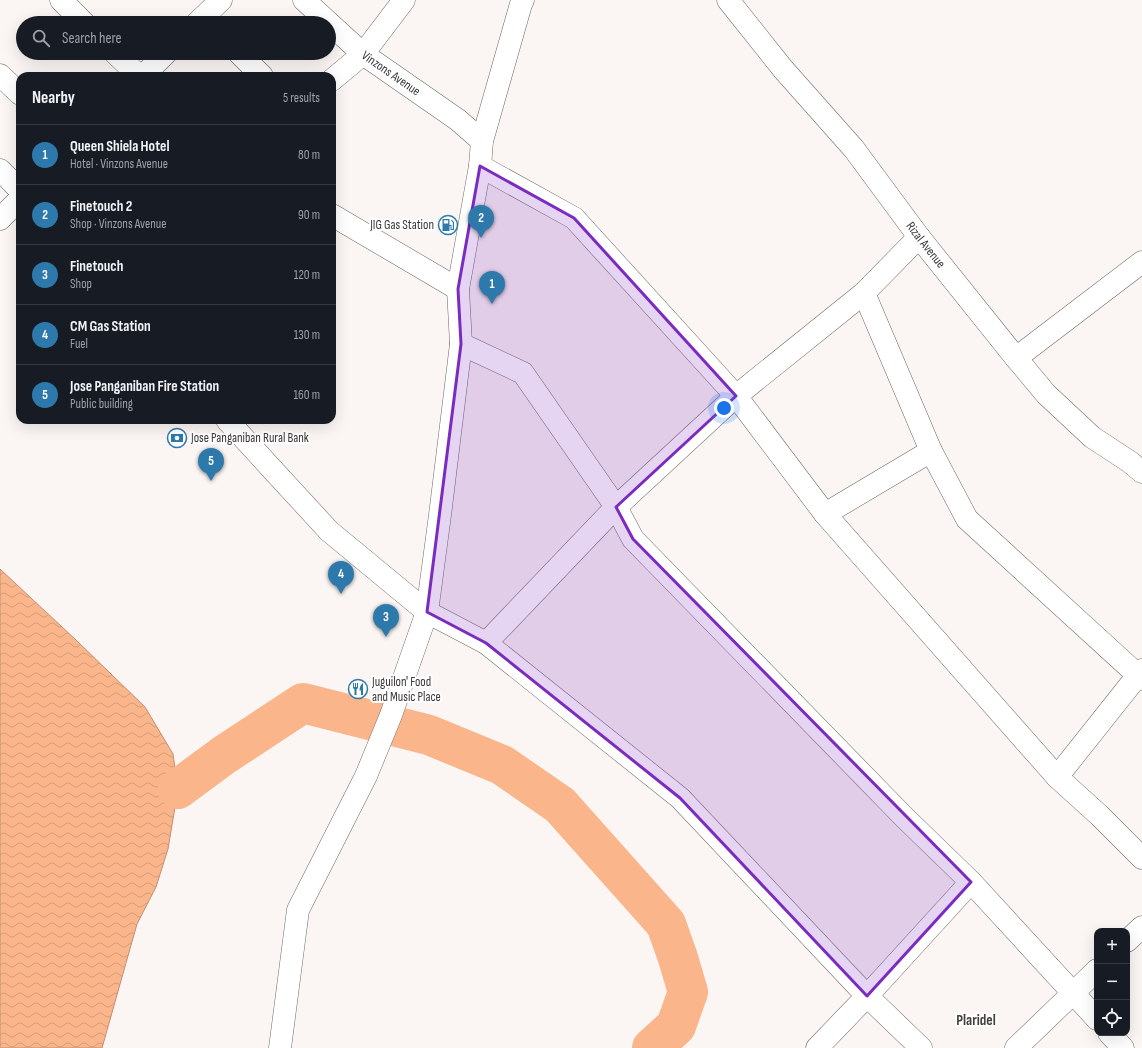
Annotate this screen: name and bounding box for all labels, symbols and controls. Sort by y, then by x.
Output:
search box [16,16,336,60]
icon: search [30,27,52,49]
text: Search here [62,29,122,48]
street label: Vinzons Avenue [358,47,423,99]
text: Nearby [32,88,75,108]
text: 5 results [283,90,320,106]
text: Queen Shiela Hotel [70,137,169,156]
text: 1 [42,147,48,163]
text: 80 m [298,147,320,163]
text: Hotel · Vinzons Avenue [70,156,168,172]
text: Finetouch 2 [70,197,132,216]
pin: 2 [468,205,494,238]
text: 2 [42,207,48,223]
text: 90 m [298,207,320,223]
fuel station icon: JIG Gas Station [437,214,459,236]
text: Shop · Vinzons Avenue [70,216,166,232]
place label: JIG Gas Station [369,217,434,233]
street label: Rizal Avenue [903,219,949,271]
text: Finetouch [70,257,123,276]
text: 3 [42,267,48,283]
text: 120 m [294,267,320,283]
pin: 1 [479,271,505,304]
text: Shop [70,276,92,292]
text: CM Gas Station [70,317,151,336]
text: 4 [42,327,48,343]
text: 130 m [294,327,320,343]
text: Fuel [70,336,88,352]
text: Jose Panganiban Fire Station [70,377,219,396]
text: 5 [42,387,48,403]
text: 160 m [294,387,320,403]
text: Public building [70,396,133,412]
your location [714,398,734,418]
bank icon: Jose Panganiban Rural Bank [166,427,188,449]
place label: Jose Panganiban Rural Bank [190,430,309,446]
pin: 5 [198,448,224,481]
pin: 4 [328,561,354,594]
pin: 3 [373,604,399,637]
place label: Juguilon' Food and Music Place [371,674,441,705]
restaurant icon: Juguilon' Food and Music Place [347,678,369,700]
map controls [1094,928,1130,1036]
button: + [1094,928,1130,964]
button: − [1094,964,1130,1000]
button: locate [1094,1000,1130,1036]
district label: Plaridel [956,1011,996,1030]

